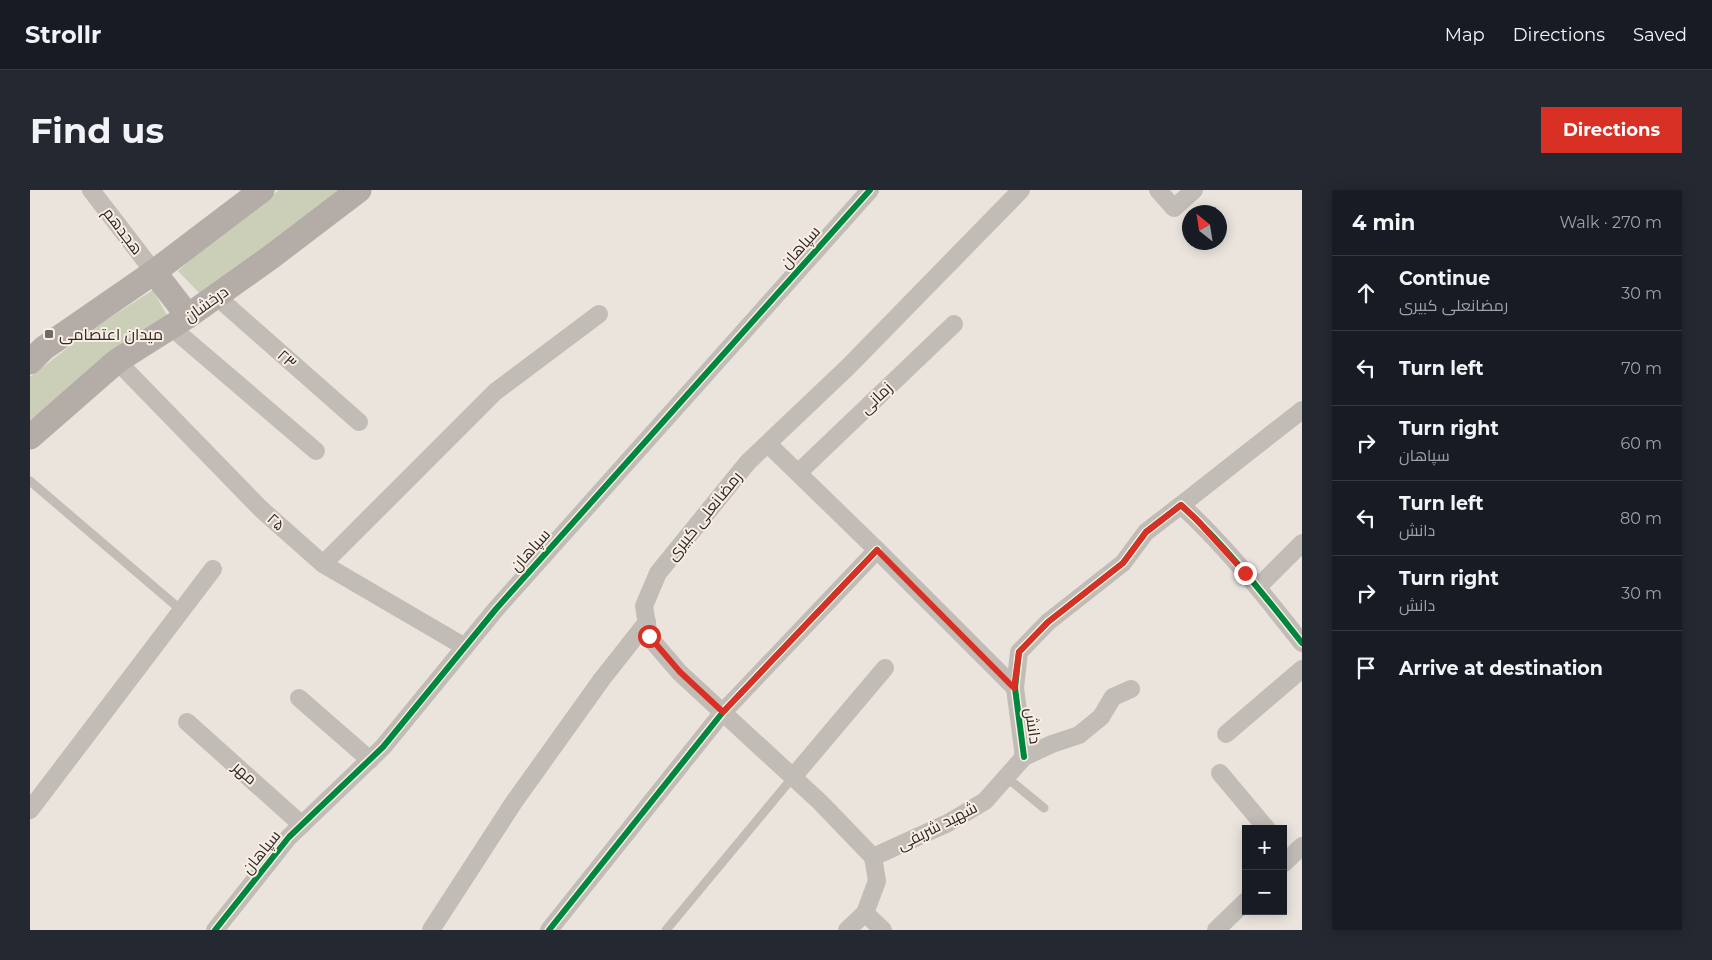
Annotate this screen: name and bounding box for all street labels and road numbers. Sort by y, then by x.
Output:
street label: هجدهم [97,204,147,260]
street label: سپاهان [776,222,825,273]
street label: درخشان [180,282,232,327]
street label: ۲۳ [273,345,301,373]
street label: زمانی [856,378,897,419]
street label: رمضانعلی کبیری [662,468,746,565]
street label: ۲۵ [263,509,289,535]
street label: سپاهان [506,525,555,576]
street label: دانش [1020,707,1045,745]
street label: مهر [228,757,261,789]
street label: شهید شریفی [894,798,981,855]
street label: سپاهان [238,826,285,878]

